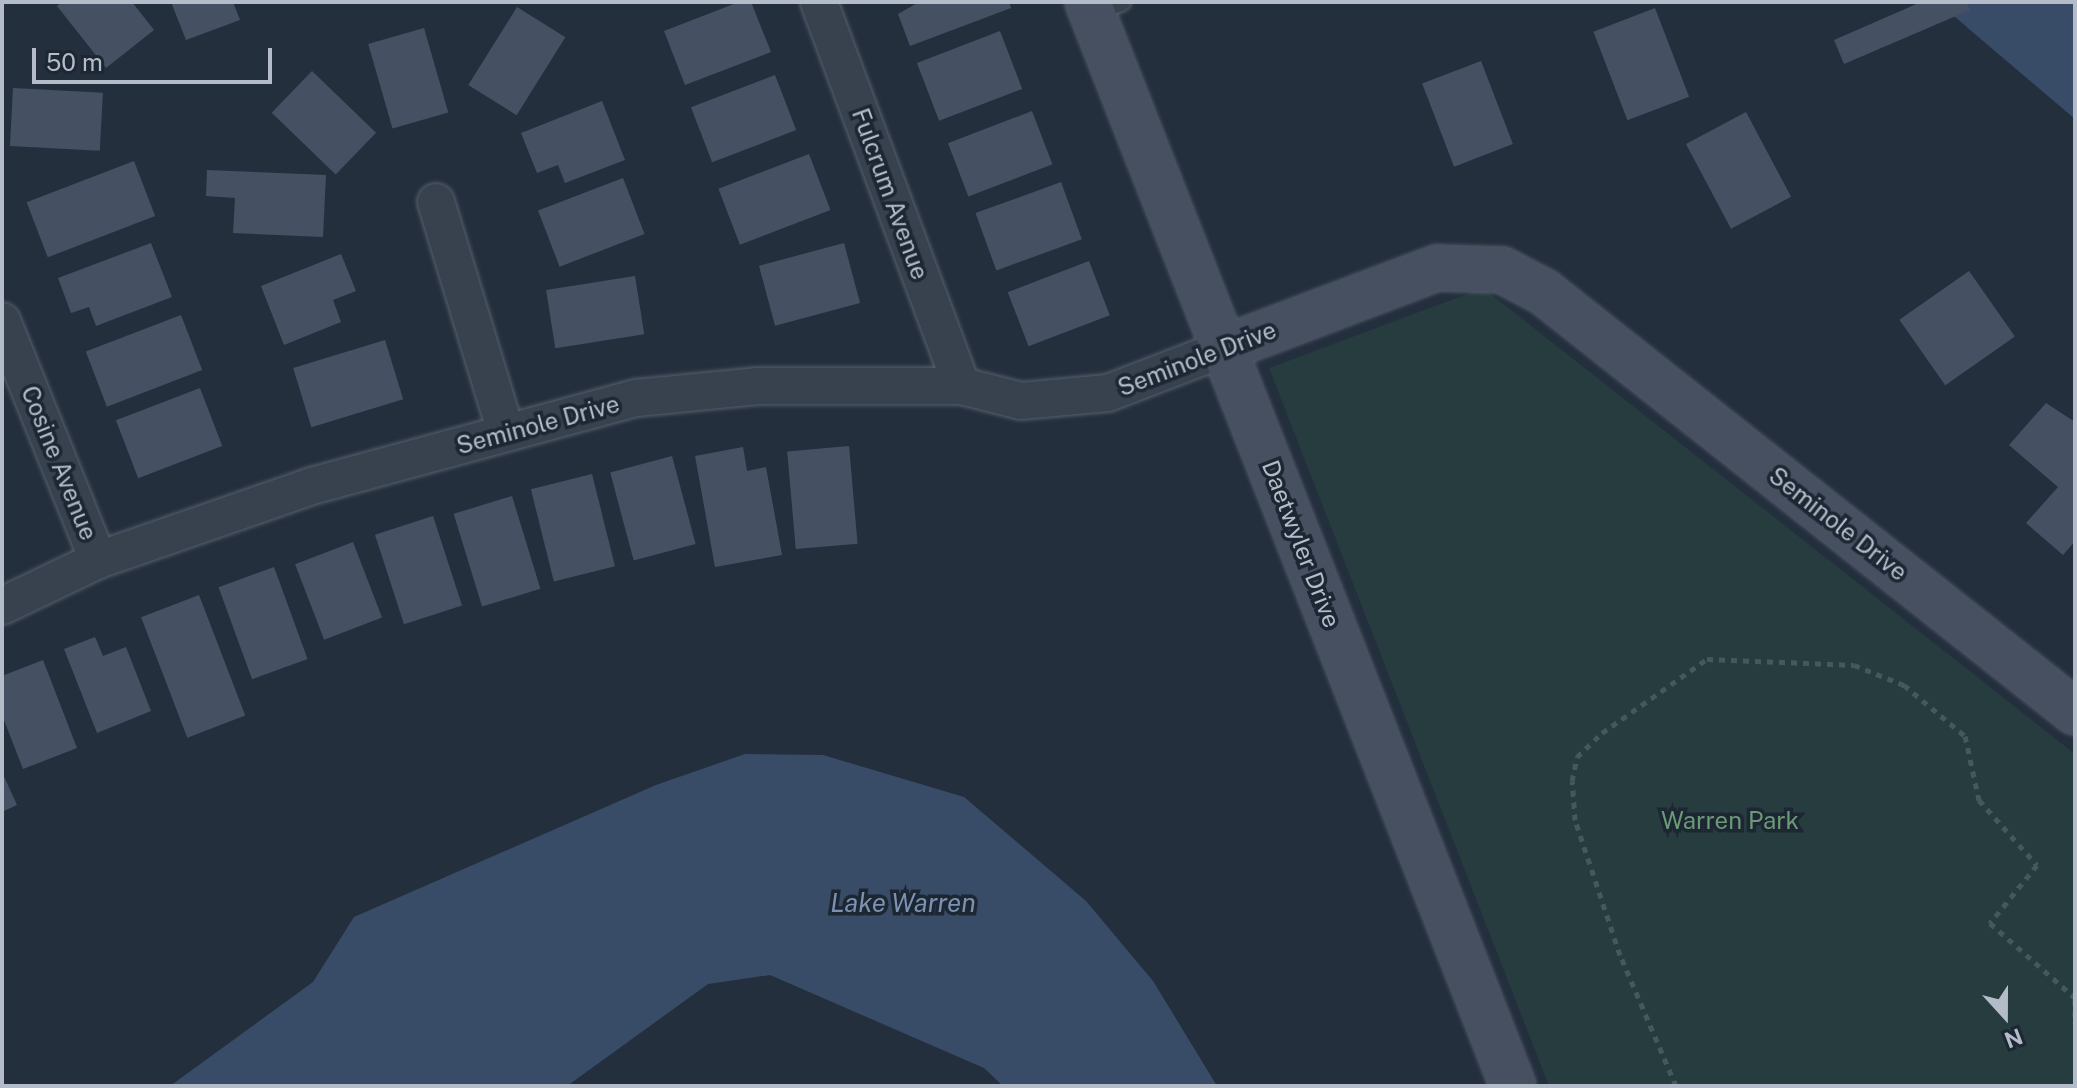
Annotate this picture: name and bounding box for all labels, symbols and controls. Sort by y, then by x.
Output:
scale bar [36,32,276,82]
text: 50 m [46,48,103,76]
street label: Fulcrum Avenue [846,104,934,284]
street label: Seminole Drive [1114,316,1280,402]
street label: Cosine Avenue [15,382,103,544]
street label: Seminole Drive [453,389,623,461]
street label: Daetwyler Drive [1256,456,1346,632]
street label: Seminole Drive [1763,461,1913,587]
park label: Warren Park [1661,807,1799,835]
water label: Lake Warren [830,887,976,919]
north arrow [1965,976,2045,1056]
text: N [2001,1023,2026,1054]

